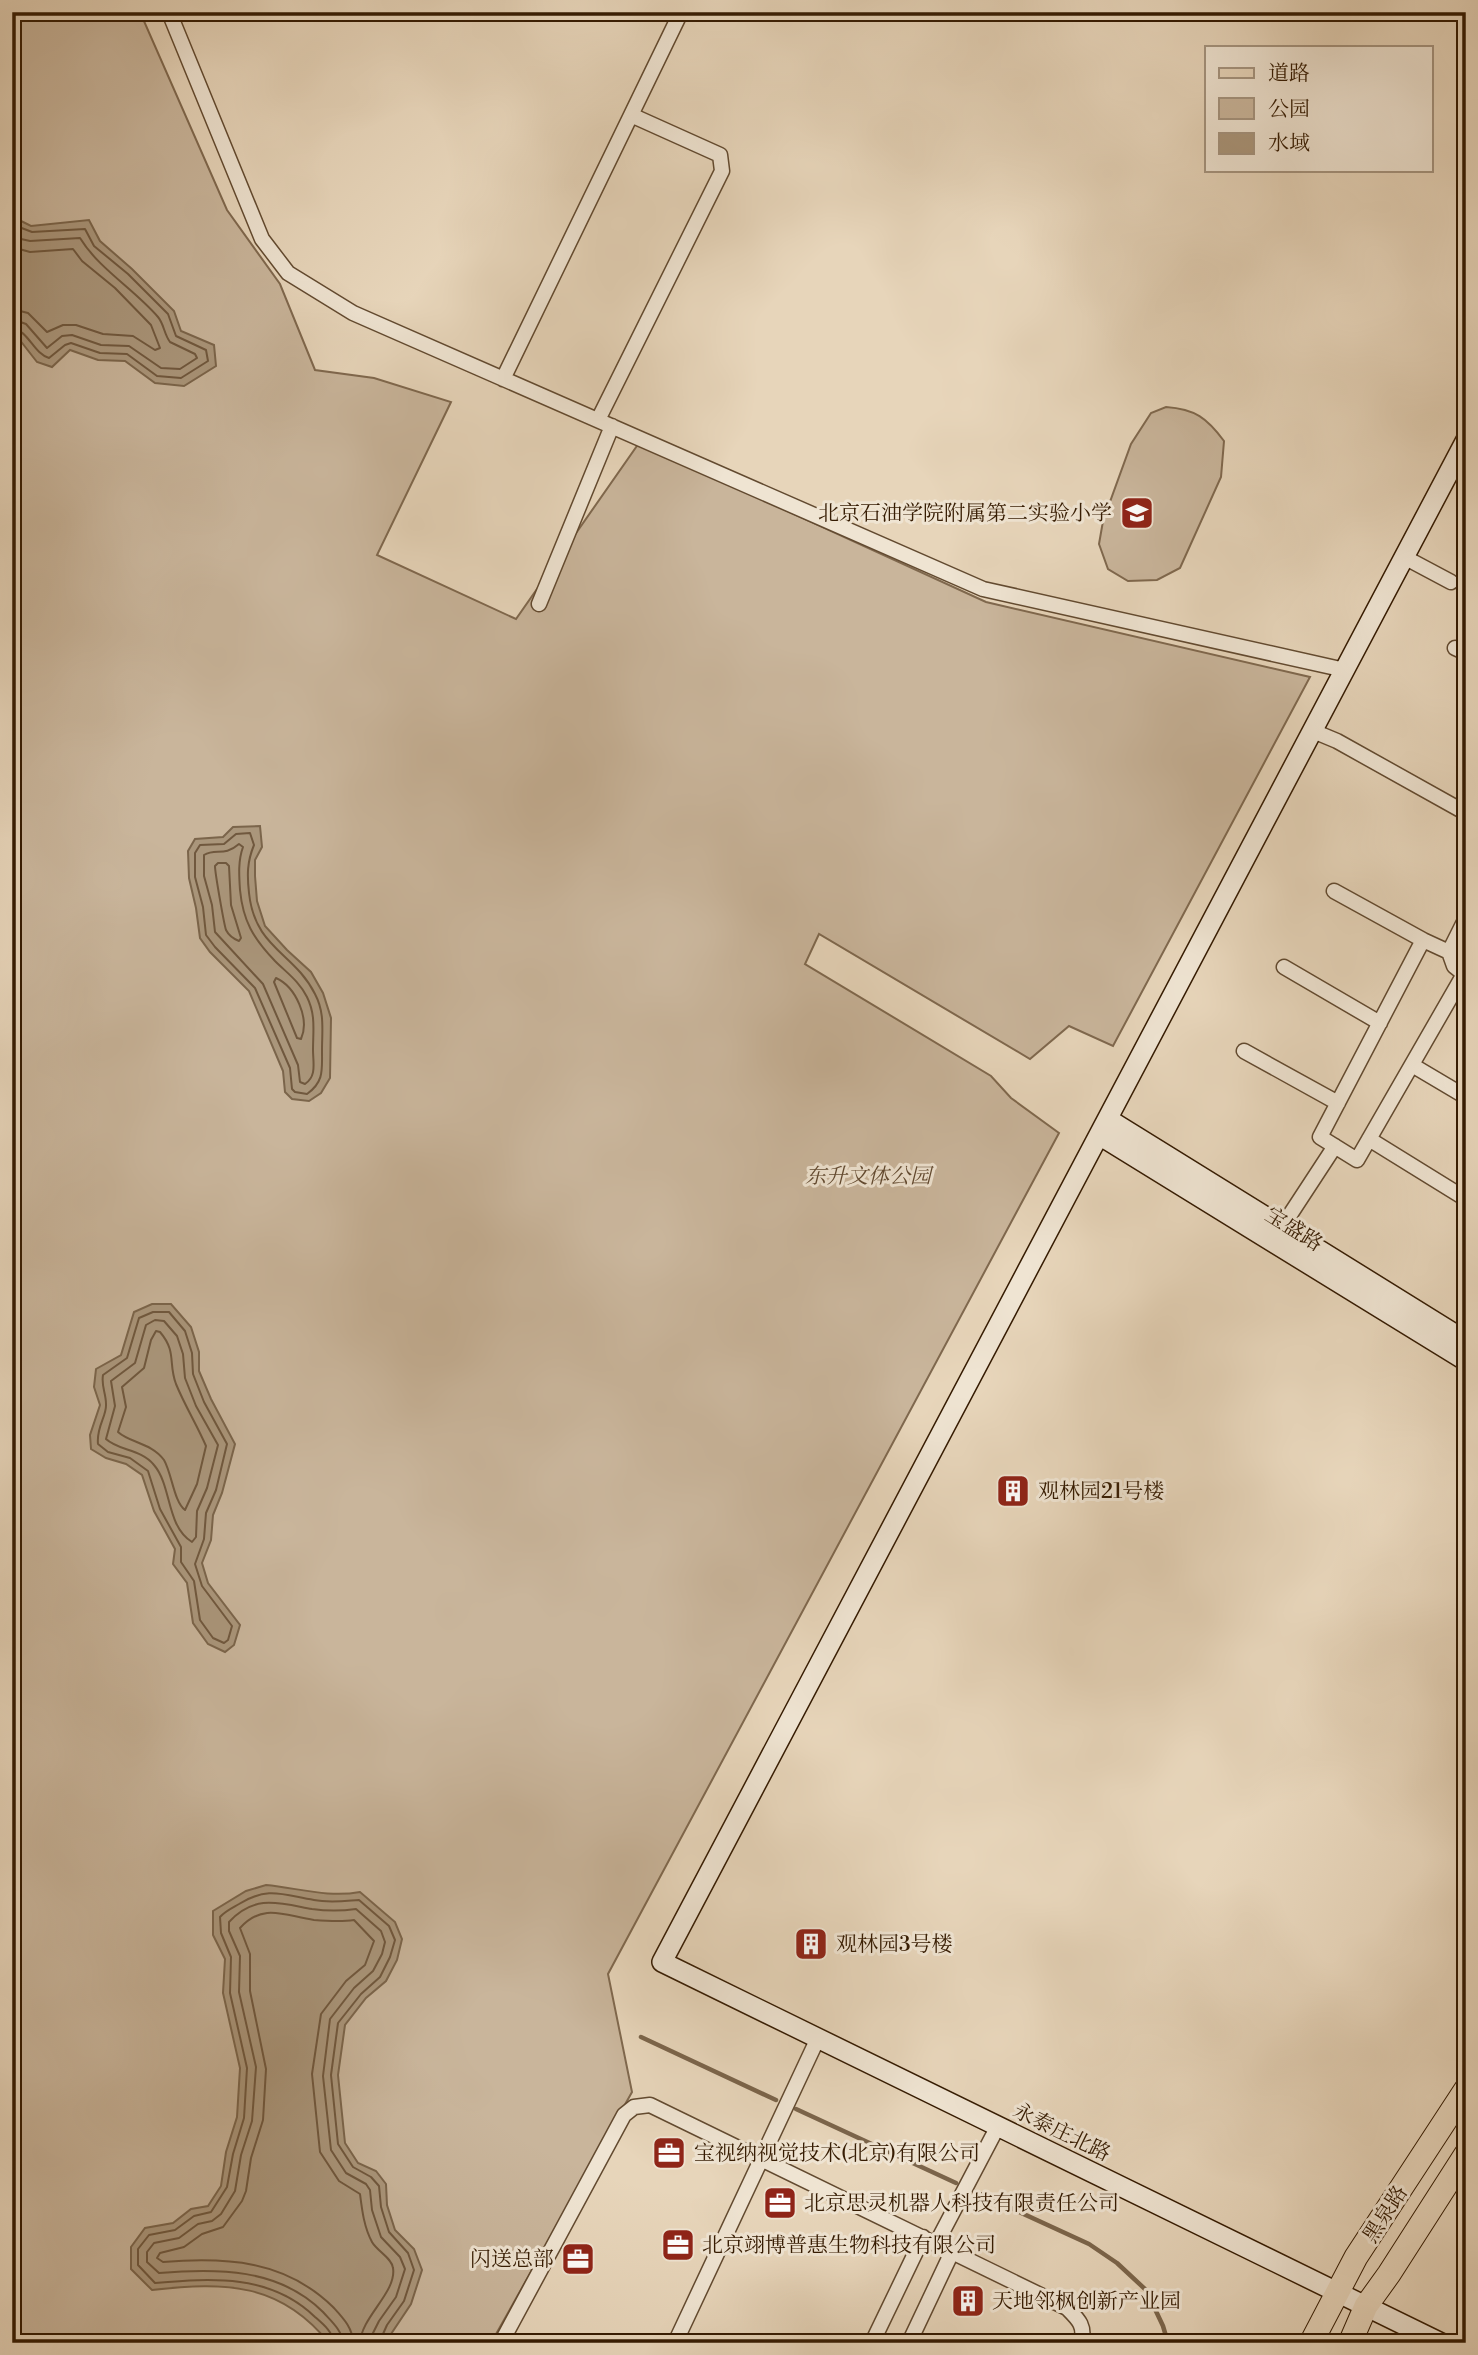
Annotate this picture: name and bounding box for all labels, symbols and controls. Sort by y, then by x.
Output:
legend [1205,46,1432,172]
text: 道路 [1268,61,1310,87]
text: 公园 [1268,97,1310,123]
text: 水域 [1268,131,1310,157]
school or university icon: 北京石油学院附属第二实验小学 [1118,494,1156,532]
place label: 北京石油学院附属第二实验小学 [818,501,1112,527]
park label: 东升文体公园 [805,1164,934,1190]
street label: 宝盛路 [1260,1202,1327,1258]
building icon: 观林园21号楼 [994,1472,1032,1510]
place label: 观林园21号楼 [1038,1479,1164,1505]
building icon: 观林园3号楼 [792,1925,830,1963]
place label: 观林园3号楼 [836,1932,953,1958]
street label: 永泰庄北路 [1009,2098,1114,2168]
office icon: 宝视纳视觉技术(北京)有限公司 [650,2134,688,2172]
place label: 宝视纳视觉技术(北京)有限公司 [694,2141,980,2167]
street label: 黑泉路 [1358,2181,1414,2248]
office icon: 北京思灵机器人科技有限责任公司 [761,2184,799,2222]
place label: 北京思灵机器人科技有限责任公司 [804,2191,1119,2217]
office icon: 北京翊博普惠生物科技有限公司 [659,2226,697,2264]
place label: 北京翊博普惠生物科技有限公司 [702,2233,996,2259]
office icon: 闪送总部 [559,2240,597,2278]
place label: 闪送总部 [470,2247,554,2273]
building icon: 天地邻枫创新产业园 [949,2282,987,2320]
place label: 天地邻枫创新产业园 [992,2289,1181,2315]

